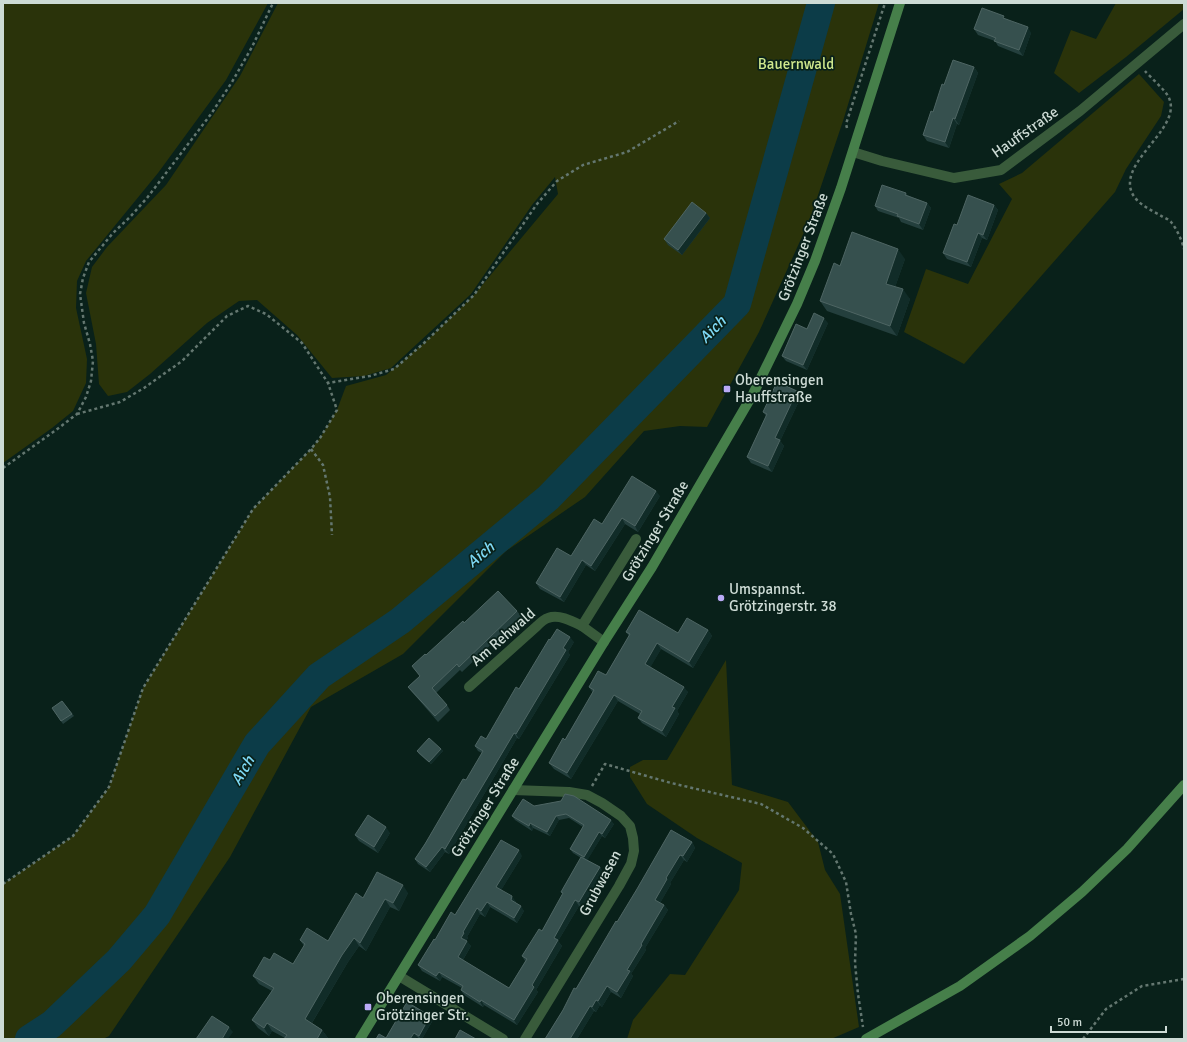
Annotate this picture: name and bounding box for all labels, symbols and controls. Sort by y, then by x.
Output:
park label: Bauernwald [758,55,834,73]
street label: Hauffstraße [988,102,1062,162]
street label: Grötzinger Straße [774,190,832,304]
water label: Aich [695,311,731,348]
place label: Oberensingen Hauffstraße [735,371,824,406]
marker: Oberensingen Hauffstraße [722,384,732,394]
street label: Grötzinger Straße [618,477,692,585]
water label: Aich [463,537,500,572]
place label: Umspannst. Grötzingerstr. 38 [729,580,837,615]
marker: Umspannst. Grötzingerstr. 38 [716,593,726,603]
street label: Am Rehwald [467,604,539,670]
water label: Aich [227,751,260,789]
street label: Grötzinger Straße [447,754,523,860]
street label: Grubwasen [575,847,625,919]
place label: Oberensingen Grötzinger Str. [376,989,469,1024]
marker: Oberensingen Grötzinger Str. [363,1002,373,1012]
scale bar [1051,1008,1166,1034]
text: 50 m [1057,1015,1082,1030]

